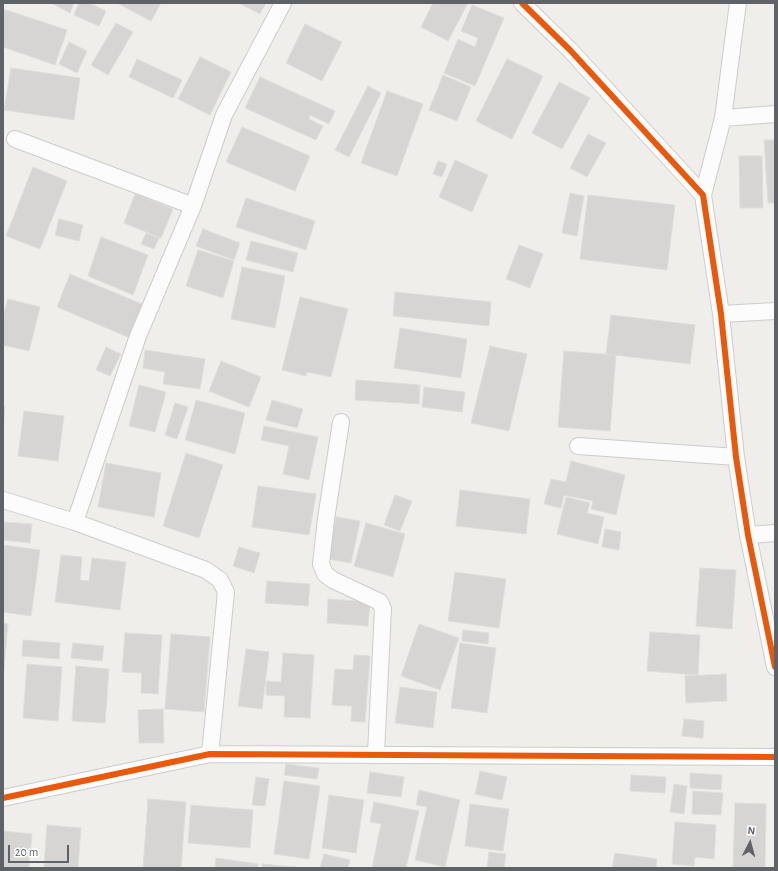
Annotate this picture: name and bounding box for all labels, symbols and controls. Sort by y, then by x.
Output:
north arrow [730,823,770,863]
text: N [747,825,756,836]
scale bar [10,837,71,863]
text: 20 m [15,846,38,858]

